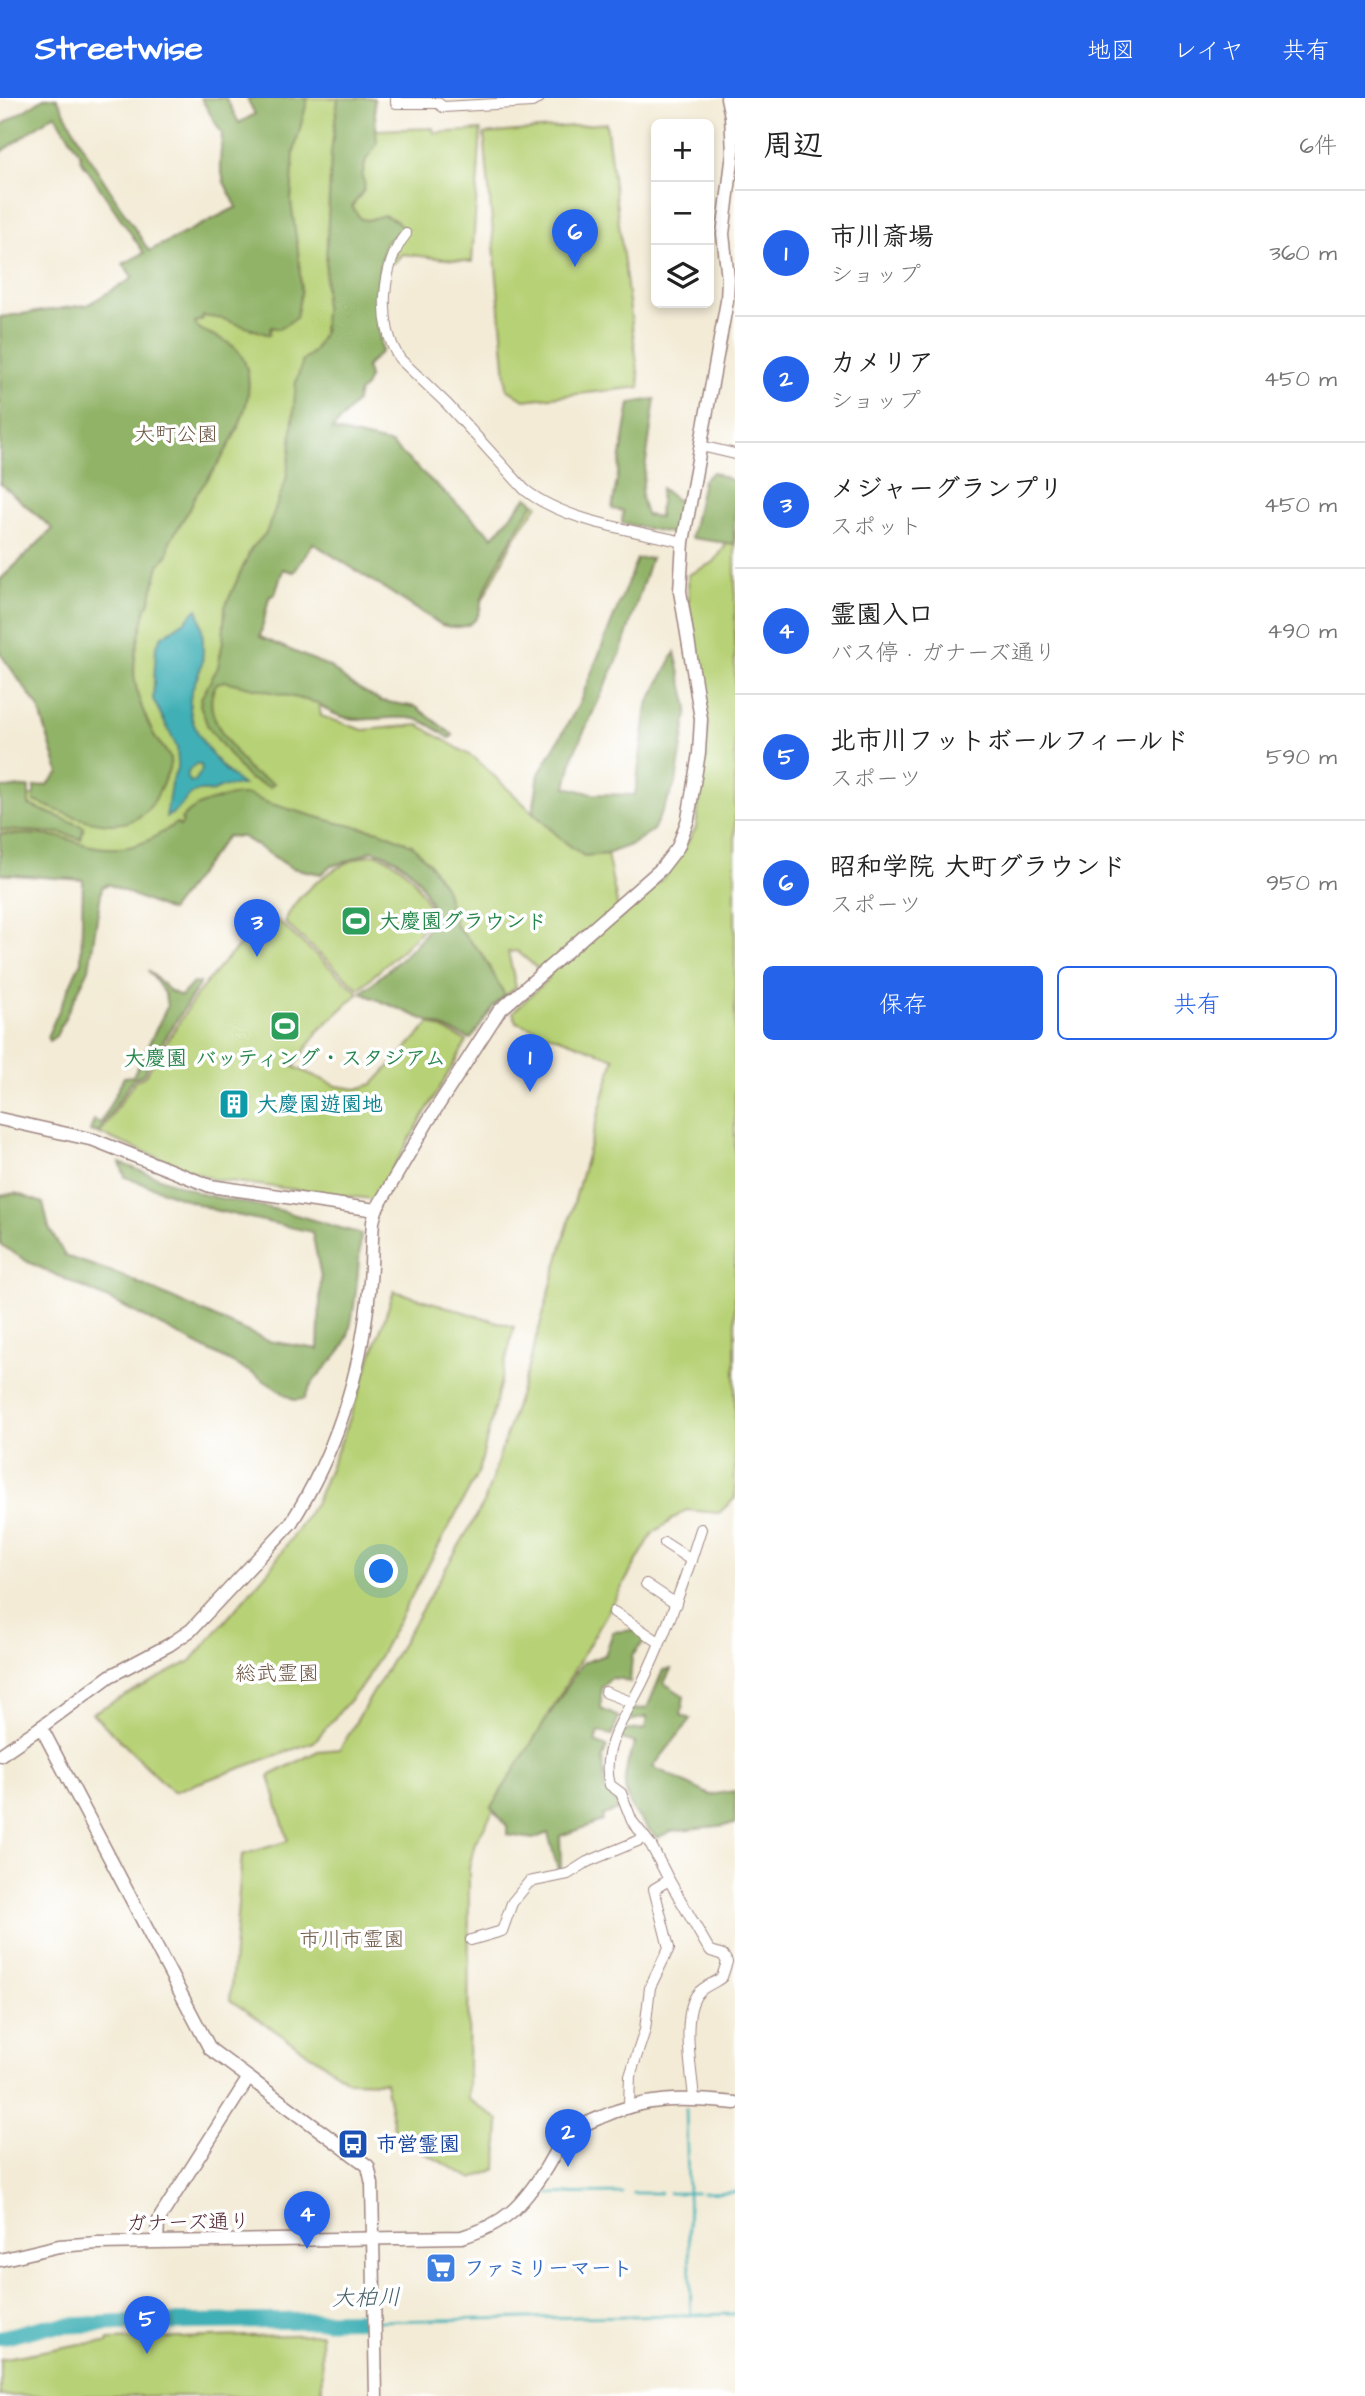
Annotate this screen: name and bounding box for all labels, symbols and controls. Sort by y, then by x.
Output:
text: Streetwise [35,26,203,72]
text: 地図 [1087,34,1135,68]
text: レイヤ [1173,34,1244,68]
text: 共有 [1282,34,1330,68]
map controls [651,119,714,308]
button: + [651,119,714,182]
text: 周辺 [763,125,823,167]
text: 6件 [1300,130,1337,162]
button: − [651,182,714,245]
pin: 6 [552,209,598,267]
text: 市川斎場 [830,219,934,255]
text: 1 [785,237,787,269]
text: 360 m [1269,237,1337,269]
button: layers [651,245,714,308]
text: ショップ [830,259,921,291]
text: カメリア [830,345,934,381]
text: 2 [779,363,793,395]
text: 450 m [1263,363,1337,395]
text: ショップ [830,385,921,417]
park label: 大町公園 [134,420,218,449]
text: メジャーグランプリ [830,471,1064,507]
text: 3 [780,489,792,521]
text: 450 m [1263,489,1337,521]
text: スポット [830,511,922,543]
text: 霊園入口 [830,597,934,633]
text: 4 [778,615,794,647]
text: 490 m [1267,615,1337,647]
text: バス停 · ガナーズ通り [830,637,1057,669]
text: 北市川フットボールフィールド [830,723,1190,759]
text: 5 [778,741,794,773]
text: 590 m [1266,741,1337,773]
text: スポーツ [830,763,922,795]
text: 昭和学院 大町グラウンド [830,849,1126,885]
text: 6 [779,867,793,899]
text: 950 m [1266,867,1337,899]
text: スポーツ [830,889,922,921]
pin: 3 [234,899,280,957]
sports icon: 大慶園グラウンド [339,904,373,938]
place label: 大慶園グラウンド [379,907,547,936]
button: 保存 [763,966,1043,1040]
button: 共有 [1057,966,1337,1040]
sports icon: 大慶園 バッティング・スタジアム [268,1009,302,1043]
pin: 1 [507,1034,553,1092]
place label: 大慶園 バッティング・スタジアム [124,1044,446,1073]
building icon: 大慶園遊園地 [217,1087,251,1121]
place label: 大慶園遊園地 [257,1090,383,1119]
your location [364,1554,398,1588]
park label: 総武霊園 [235,1659,319,1688]
park label: 市川市霊園 [300,1925,405,1954]
pin: 2 [545,2109,591,2167]
bus stop icon: 市営霊園 [336,2127,370,2161]
place label: 市営霊園 [376,2130,460,2159]
pin: 4 [284,2191,330,2249]
street label: ガナーズ通り [126,2207,250,2238]
supermarket icon: ファミリーマート [424,2251,458,2285]
place label: ファミリーマート [464,2254,633,2283]
water label: 大柏川 [331,2281,401,2315]
pin: 5 [124,2296,170,2354]

